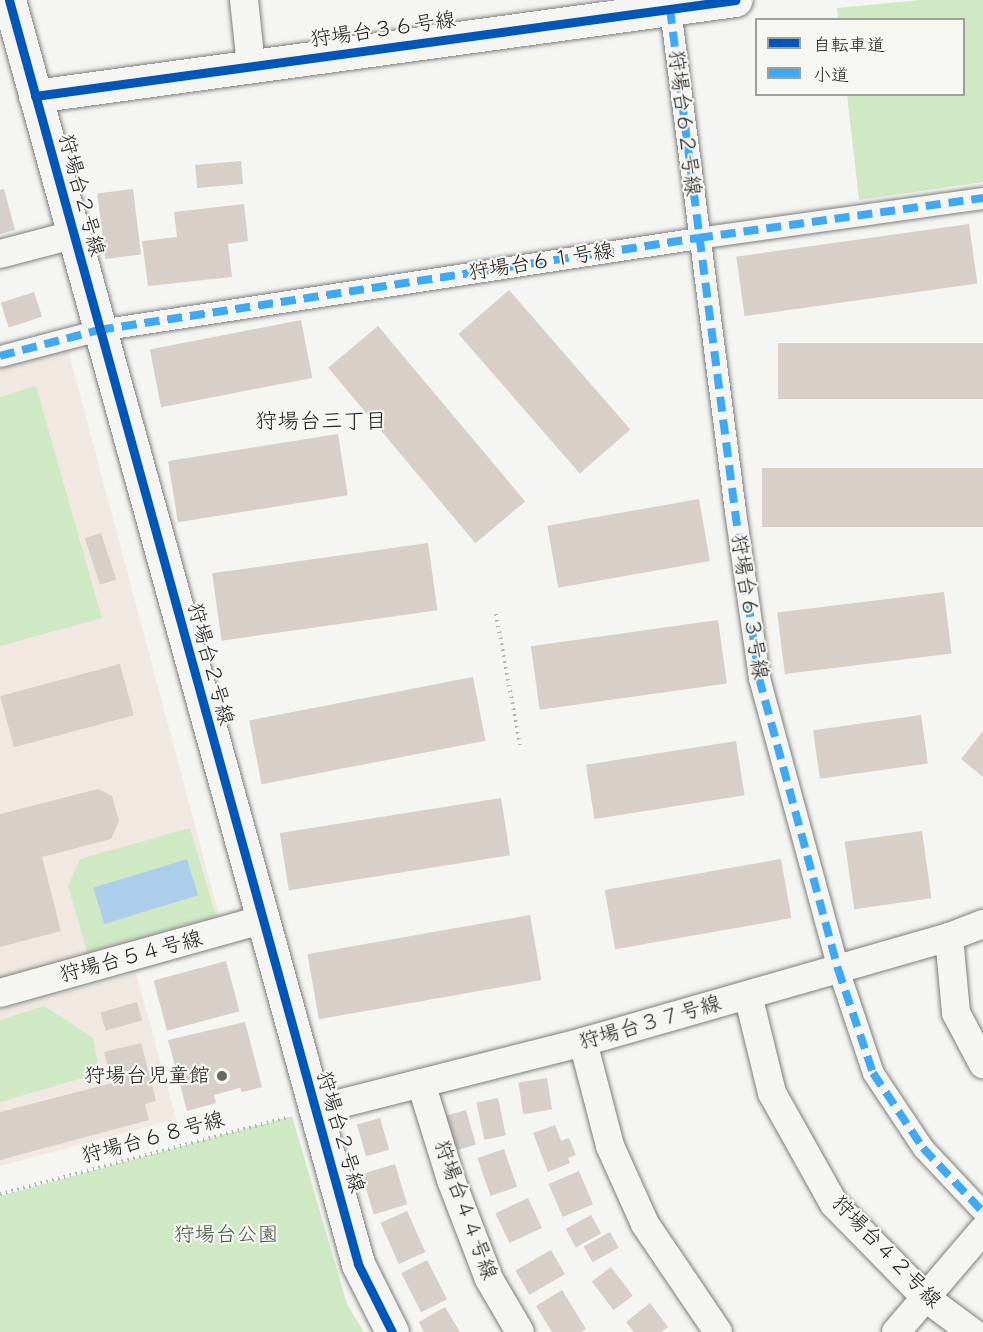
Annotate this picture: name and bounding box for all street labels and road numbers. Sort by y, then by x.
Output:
street label: 狩場台３６号線 [308,7,458,53]
street label: 狩場台６２号線 [663,49,705,197]
street label: 狩場台２号線 [53,131,109,259]
street label: 狩場台６１号線 [466,238,616,286]
street label: 狩場台６３号線 [725,532,773,682]
street label: 狩場台２号線 [182,600,238,728]
street label: 狩場台５４号線 [57,926,205,988]
street label: 狩場台３７号線 [576,991,724,1055]
street label: 狩場台２号線 [311,1068,369,1196]
street label: 狩場台６８号線 [79,1107,227,1169]
street label: 狩場台４４号線 [428,1137,502,1283]
street label: 狩場台４２号線 [826,1190,946,1314]

